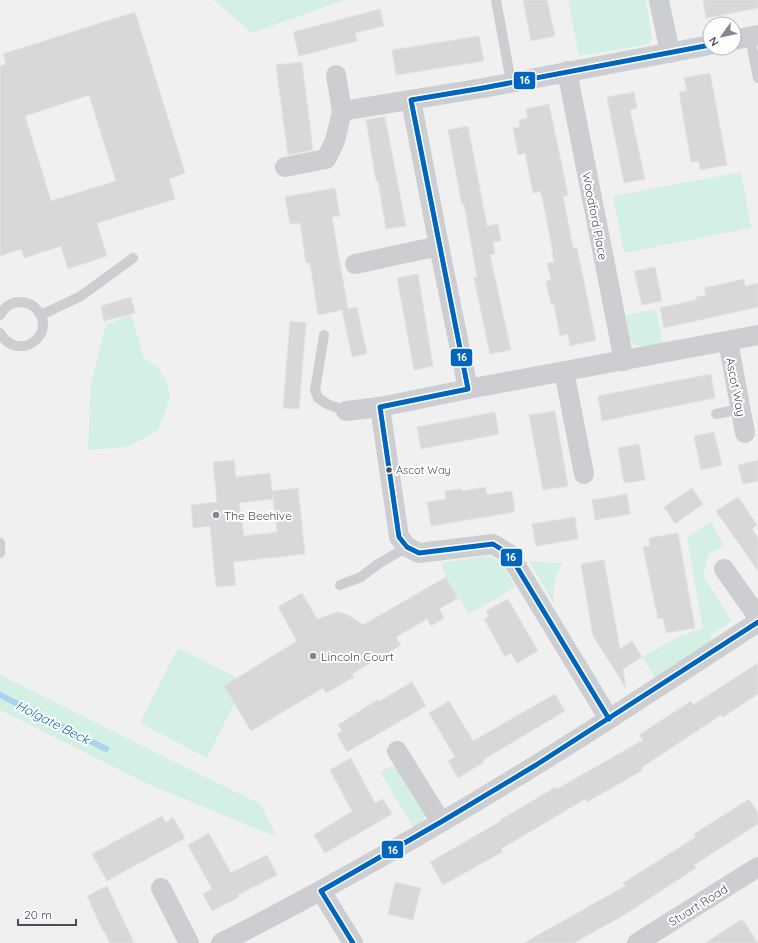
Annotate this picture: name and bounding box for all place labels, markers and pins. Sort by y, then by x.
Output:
place label: Ascot Way [396,463,451,477]
marker: Ascot Way [384,465,394,475]
place label: The Beehive [224,508,292,523]
marker: The Beehive [211,510,221,520]
place label: Lincoln Court [321,649,394,664]
marker: Lincoln Court [308,651,318,661]

